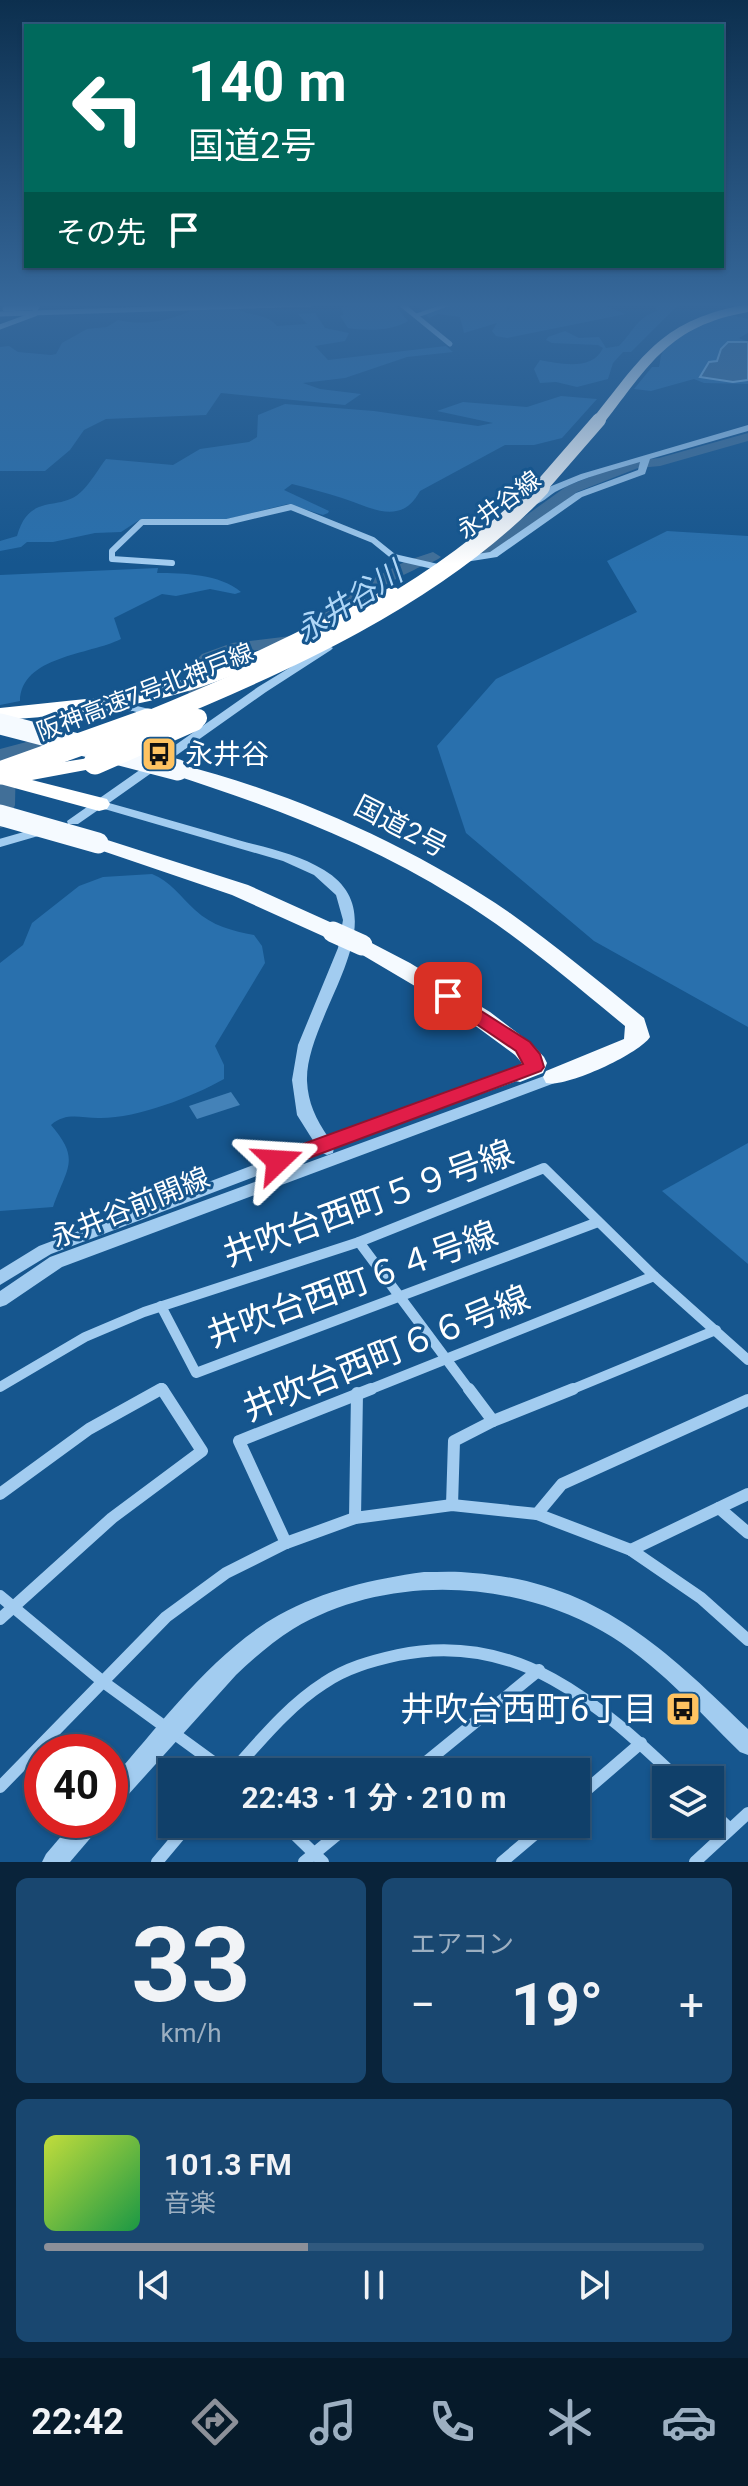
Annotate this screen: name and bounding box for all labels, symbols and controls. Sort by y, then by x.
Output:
text: 140 m [188,49,347,115]
icon: left [56,56,160,160]
text: 国道2号 [188,125,316,167]
icon: arrive [162,208,206,252]
text: その先 [56,215,146,250]
street label: 永井谷線 [452,465,546,545]
water label: 永井谷川 [289,553,411,649]
street label: 阪神高速7号北神戸線 [33,638,257,746]
bus stop icon: 永井谷 [140,735,178,773]
place label: 永井谷 [185,738,269,771]
street label: 国道2号 [349,789,453,864]
pin [414,962,482,1030]
icon: arrive [426,974,470,1018]
position arrow [236,1119,320,1203]
street label: 井吹台西町５９号線 [217,1132,519,1274]
street label: 永井谷前開線 [46,1161,214,1254]
street label: 井吹台西町６４号線 [201,1213,503,1355]
street label: 井吹台西町６６号線 [237,1277,535,1429]
place label: 井吹台西町6丁目 [400,1689,657,1729]
bus stop icon: 井吹台西町6丁目 [664,1690,702,1728]
speed limit sign: 40 [24,1734,128,1838]
map controls [652,1766,724,1838]
button: layers [652,1766,724,1838]
text: 22:43 · 1 分 · 210 m [242,1780,506,1815]
text: 33 [131,1905,251,2026]
text: エアコン [410,1929,514,1959]
text: 19° [511,1969,603,2040]
text: − [410,1979,435,2031]
text: + [679,1979,704,2031]
text: km/h [160,2018,222,2048]
text: 101.3 FM [164,2147,292,2182]
text: 音楽 [164,2188,216,2218]
icon: previous [132,2263,176,2307]
icon: pause [352,2263,396,2307]
icon: next [572,2263,616,2307]
icon: directions [187,2394,243,2450]
icon: music [305,2394,361,2450]
icon: phone [424,2394,480,2450]
icon: climate [542,2394,598,2450]
icon: car [661,2394,717,2450]
text: 22:42 [31,2401,124,2443]

